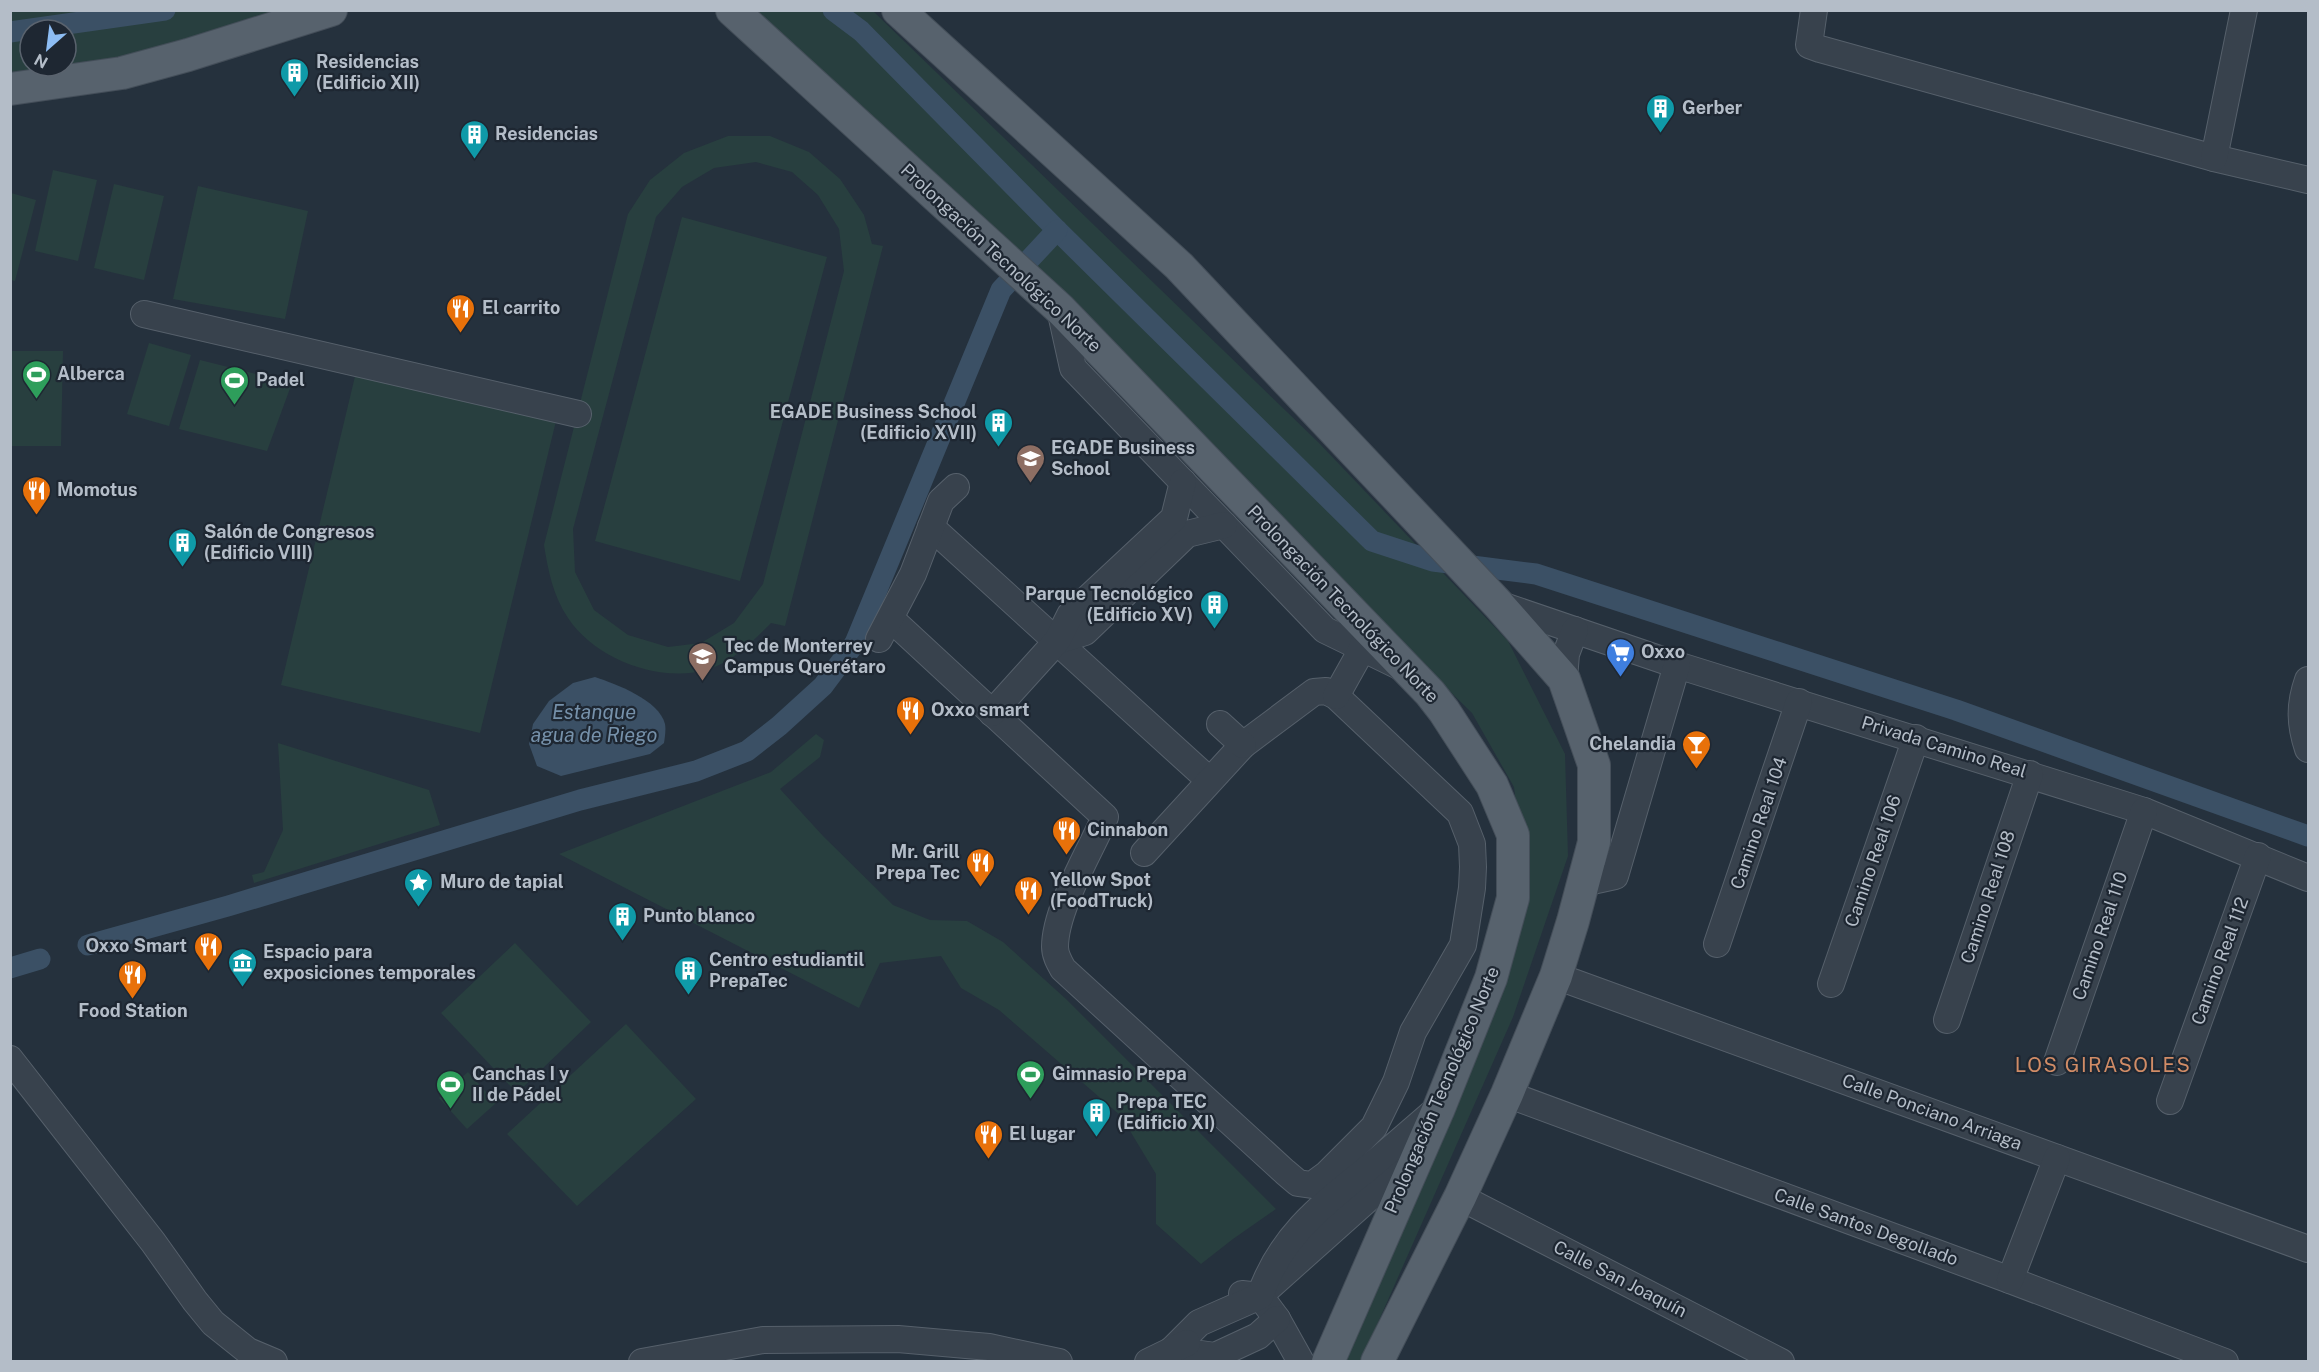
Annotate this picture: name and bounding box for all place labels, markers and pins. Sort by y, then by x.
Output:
place label: Residencias (Edificio XII) [316,51,420,93]
building icon: Residencias (Edificio XII) [279,56,311,98]
building icon: Gerber [1645,92,1677,134]
place label: Gerber [1682,97,1743,118]
building icon: Residencias [458,118,490,160]
place label: Residencias [495,123,598,144]
restaurant icon: El carrito [445,292,477,334]
place label: El carrito [482,297,560,318]
sports icon: Alberca [20,358,52,400]
place label: Alberca [57,363,125,384]
sports icon: Padel [219,364,251,406]
place label: Padel [256,369,305,390]
place label: EGADE Business School (Edificio XVII) [770,401,977,443]
building icon: EGADE Business School (Edificio XVII) [982,406,1014,448]
place label: EGADE Business School [1051,437,1195,479]
school or university icon: EGADE Business School [1014,442,1046,484]
restaurant icon: Momotus [20,474,52,516]
place label: Momotus [57,479,137,500]
place label: Salón de Congresos (Edificio VIII) [204,521,375,563]
building icon: Salón de Congresos (Edificio VIII) [167,526,199,568]
place label: Parque Tecnológico (Edificio XV) [1025,583,1193,625]
building icon: Parque Tecnológico (Edificio XV) [1198,588,1230,630]
place label: Tec de Monterrey Campus Querétaro [724,635,886,677]
supermarket icon: Oxxo [1604,636,1636,678]
school or university icon: Tec de Monterrey Campus Querétaro [687,640,719,682]
place label: Oxxo [1641,641,1685,662]
restaurant icon: Oxxo smart [894,694,926,736]
place label: Oxxo smart [931,699,1030,720]
bar icon: Chelandia [1681,728,1713,770]
place label: Chelandia [1589,733,1676,754]
restaurant icon: Cinnabon [1050,814,1082,856]
place label: Cinnabon [1087,819,1168,840]
place label: Mr. Grill Prepa Tec [875,841,960,883]
restaurant icon: Mr. Grill Prepa Tec [965,846,997,888]
place icon: Muro de tapial [403,866,435,908]
place label: Yellow Spot (FoodTruck) [1050,869,1154,911]
place label: Muro de tapial [440,871,564,892]
restaurant icon: Yellow Spot (FoodTruck) [1013,874,1045,916]
building icon: Punto blanco [606,900,638,942]
place label: Punto blanco [643,905,755,926]
restaurant icon: Oxxo Smart [192,930,224,972]
place label: Oxxo Smart [85,935,187,956]
place label: Espacio para exposiciones temporales [263,941,476,983]
museum icon: Espacio para exposiciones temporales [226,946,258,988]
place label: Centro estudiantil PrepaTec [709,949,864,991]
building icon: Centro estudiantil PrepaTec [672,954,704,996]
restaurant icon: Food Station [117,958,149,1000]
place label: Food Station [78,1000,188,1021]
sports icon: Gimnasio Prepa [1015,1058,1047,1100]
place label: Canchas I y II de Pádel [472,1063,569,1105]
place label: Gimnasio Prepa [1052,1063,1187,1084]
sports icon: Canchas I y II de Pádel [435,1068,467,1110]
place label: Prepa TEC (Edificio XI) [1117,1091,1216,1133]
building icon: Prepa TEC (Edificio XI) [1080,1096,1112,1138]
restaurant icon: El lugar [972,1118,1004,1160]
place label: El lugar [1009,1123,1076,1144]

